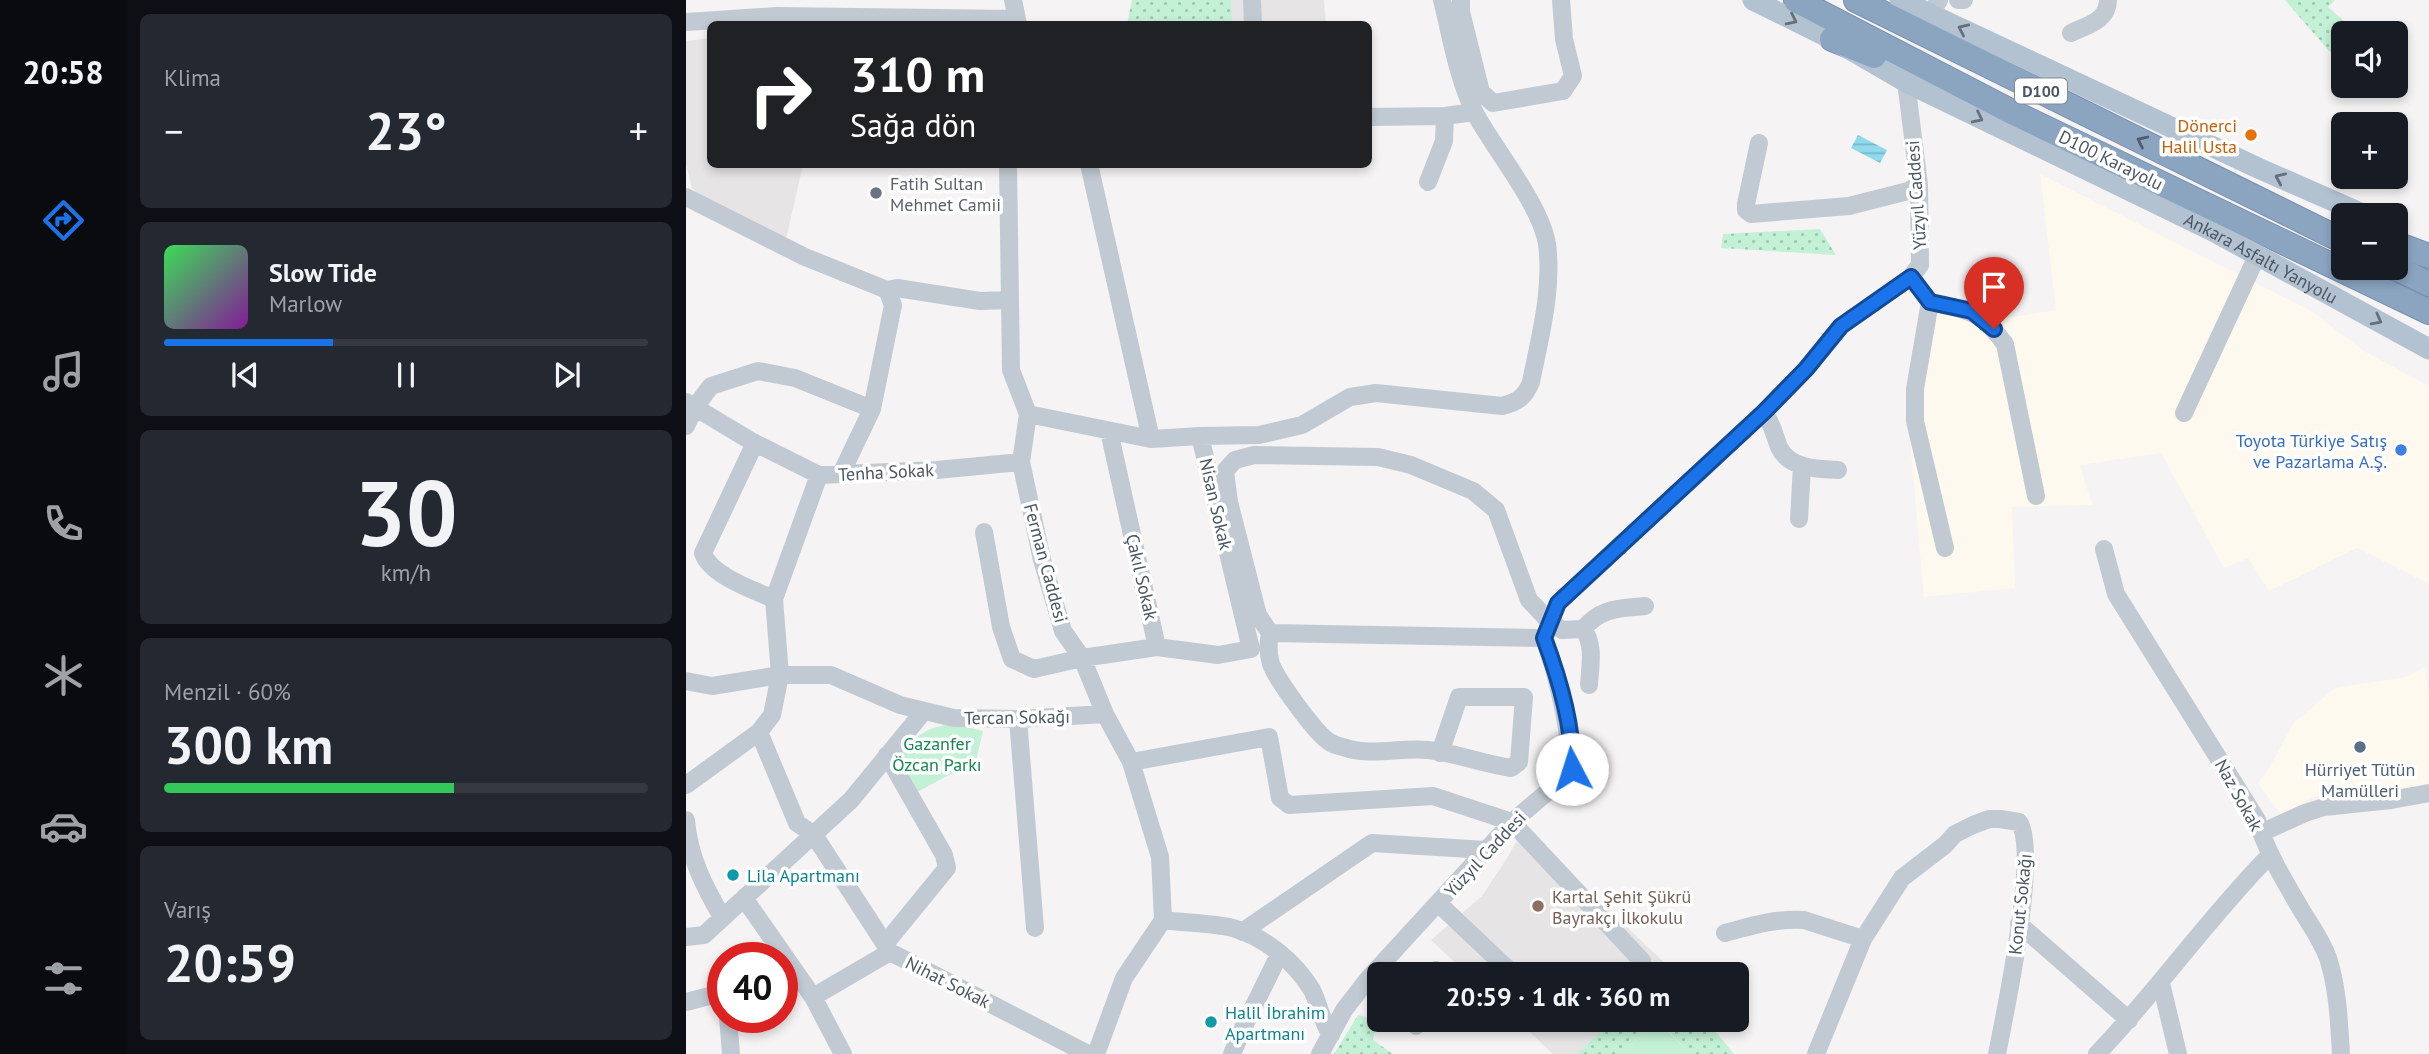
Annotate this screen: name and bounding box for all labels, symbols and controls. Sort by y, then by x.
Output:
one-way arrow [1785,11,1797,25]
map controls [2331,21,2408,280]
button: sound [2331,21,2408,98]
one-way arrow [1958,24,1970,38]
text: 310 m [850,42,985,106]
icon: right [735,49,826,140]
text: 20:58 [22,51,104,93]
text: Klima [164,63,221,92]
road number: D100 [2015,78,2067,104]
text: 23° [365,97,447,164]
text: Sağa dön [850,104,976,146]
text: − [164,106,183,155]
text: + [629,106,648,155]
one-way arrow [1971,109,1983,123]
button: + [2331,112,2408,189]
place label: Dönerci Halil Usta [2161,114,2237,158]
street label: D100 Karayolu [2055,125,2167,195]
marker: Dönerci Halil Usta [2243,127,2259,143]
one-way arrow [2137,135,2149,149]
street label: Yüzyıl Caddesi [1901,140,1931,250]
place label: Fatih Sultan Mehmet Camii [890,172,1001,216]
one-way arrow [2275,172,2287,186]
marker: Fatih Sultan Mehmet Camii [868,185,884,201]
icon: directions [39,196,88,245]
button: − [2331,203,2408,280]
street label: Ankara Asfaltı Yanyolu [2181,207,2342,308]
text: Slow Tide [269,256,377,289]
pin [1964,257,2024,329]
icon: arrive [1975,268,2013,306]
text: Marlow [269,289,342,318]
one-way arrow [2370,312,2382,326]
icon: music [39,347,88,396]
icon: previous [226,356,264,394]
icon: pause [387,356,425,394]
icon: next [548,356,586,394]
place label: Toyota Türkiye Satış ve Pazarlama A.Ş. [2236,429,2387,473]
marker: Toyota Türkiye Satış ve Pazarlama A.Ş. [2393,442,2409,458]
text: 30 [354,453,458,571]
street label: Nisan Sokak [1194,456,1238,552]
street label: Tenha Sokak [838,458,935,486]
icon: phone [39,499,88,548]
street label: Ferman Caddesi [1019,501,1073,625]
street label: Çakıl Sokak [1121,532,1163,623]
text: km/h [381,558,431,587]
icon: climate [39,651,88,700]
text: Menzil · 60% [164,677,291,706]
street label: Tercan Sokağı [964,705,1070,729]
text: 300 km [164,711,333,778]
park label: Gazanfer Özcan Parkı [892,732,982,776]
position arrow [1535,732,1609,806]
marker: Hürriyet Tütün Mamülleri [2352,739,2368,755]
street label: Naz Sokak [2210,755,2268,835]
place label: Hürriyet Tütün Mamülleri [2305,758,2415,802]
icon: car [39,802,88,851]
street label: Yüzyıl Caddesi [1439,806,1531,902]
street label: Konut Sokağı [2003,852,2037,956]
place label: Lila Apartmanı [747,864,860,887]
marker: Lila Apartmanı [725,867,741,883]
place label: Kartal Şehit Şükrü Bayrakçı İlkokulu [1552,885,1691,929]
text: Varış [164,895,211,924]
marker: Kartal Şehit Şükrü Bayrakçı İlkokulu [1530,898,1546,914]
text: 20:59 [164,929,296,996]
speed limit sign: 40 [707,942,798,1033]
street label: Nihat Sokak [902,951,995,1013]
icon: filters [39,954,88,1003]
text: 20:59 · 1 dk · 360 m [1446,980,1670,1013]
place label: Halil İbrahim Apartmanı [1225,1001,1325,1045]
marker: Halil İbrahim Apartmanı [1203,1014,1219,1030]

